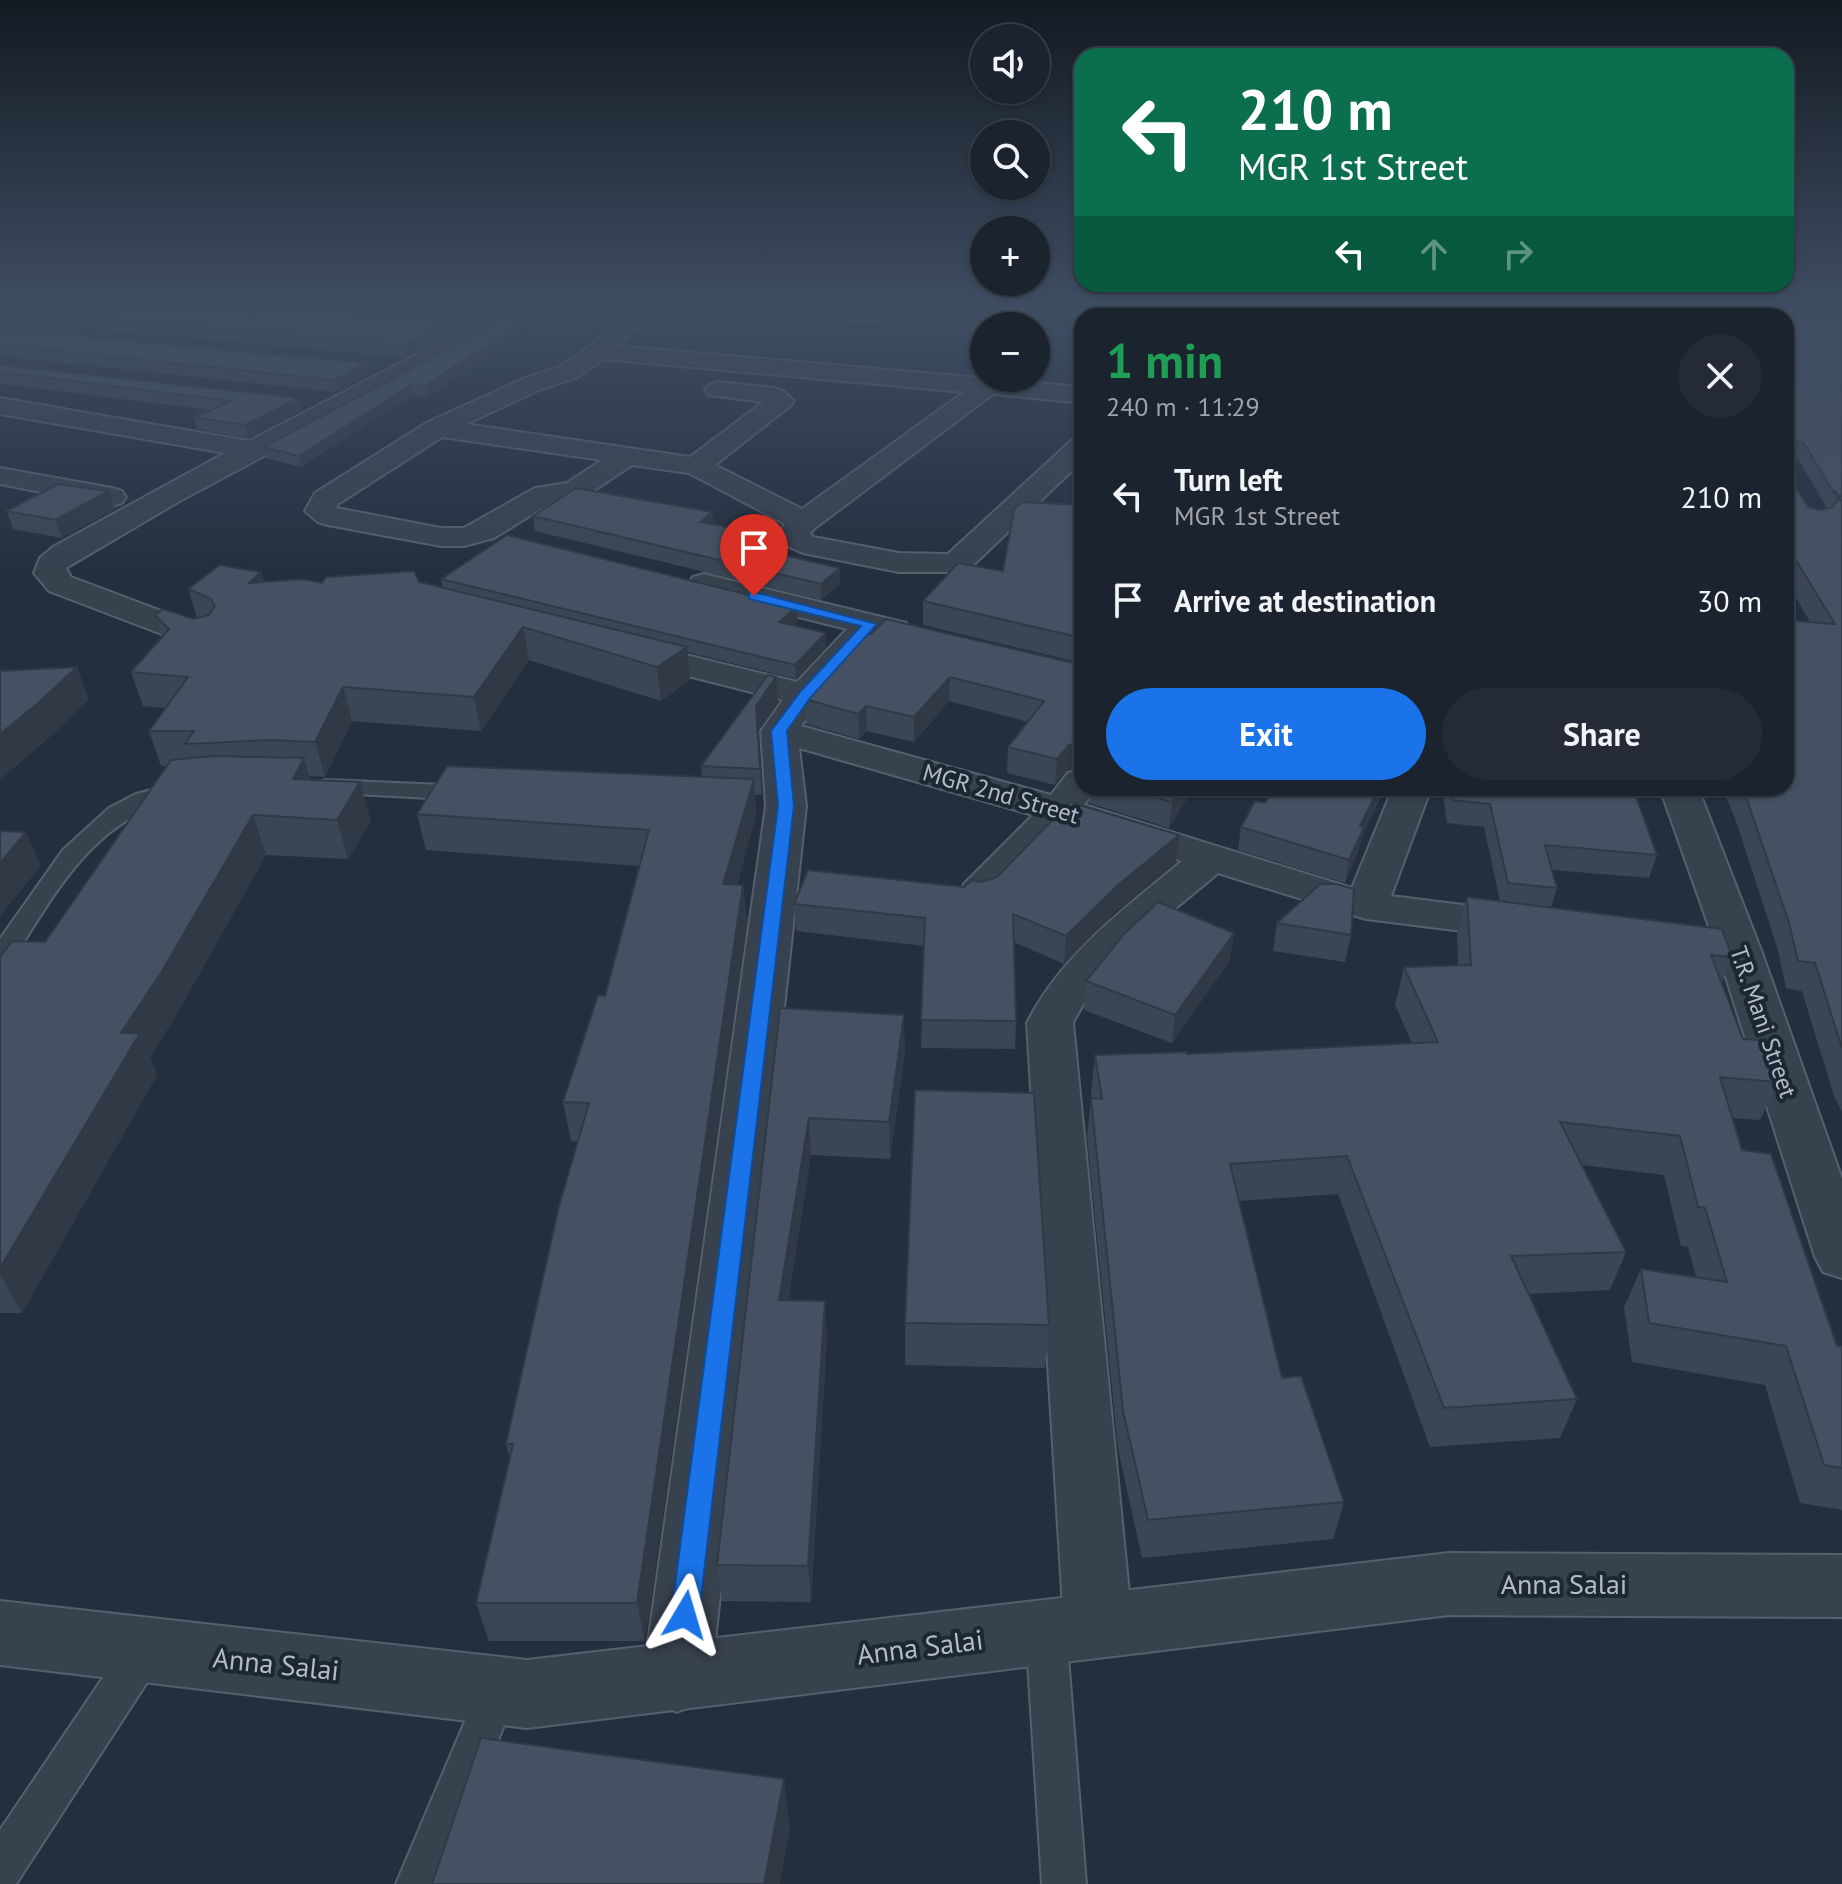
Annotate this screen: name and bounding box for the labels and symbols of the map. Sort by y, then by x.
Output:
pin [720,514,788,596]
street label: MGR 2nd Street [919,756,1083,831]
street label: T.R. Mani Street [1723,942,1804,1102]
street label: Anna Salai [1501,1565,1627,1602]
position arrow [643,1573,727,1657]
street label: Anna Salai [855,1620,985,1673]
street label: Anna Salai [211,1638,341,1689]

